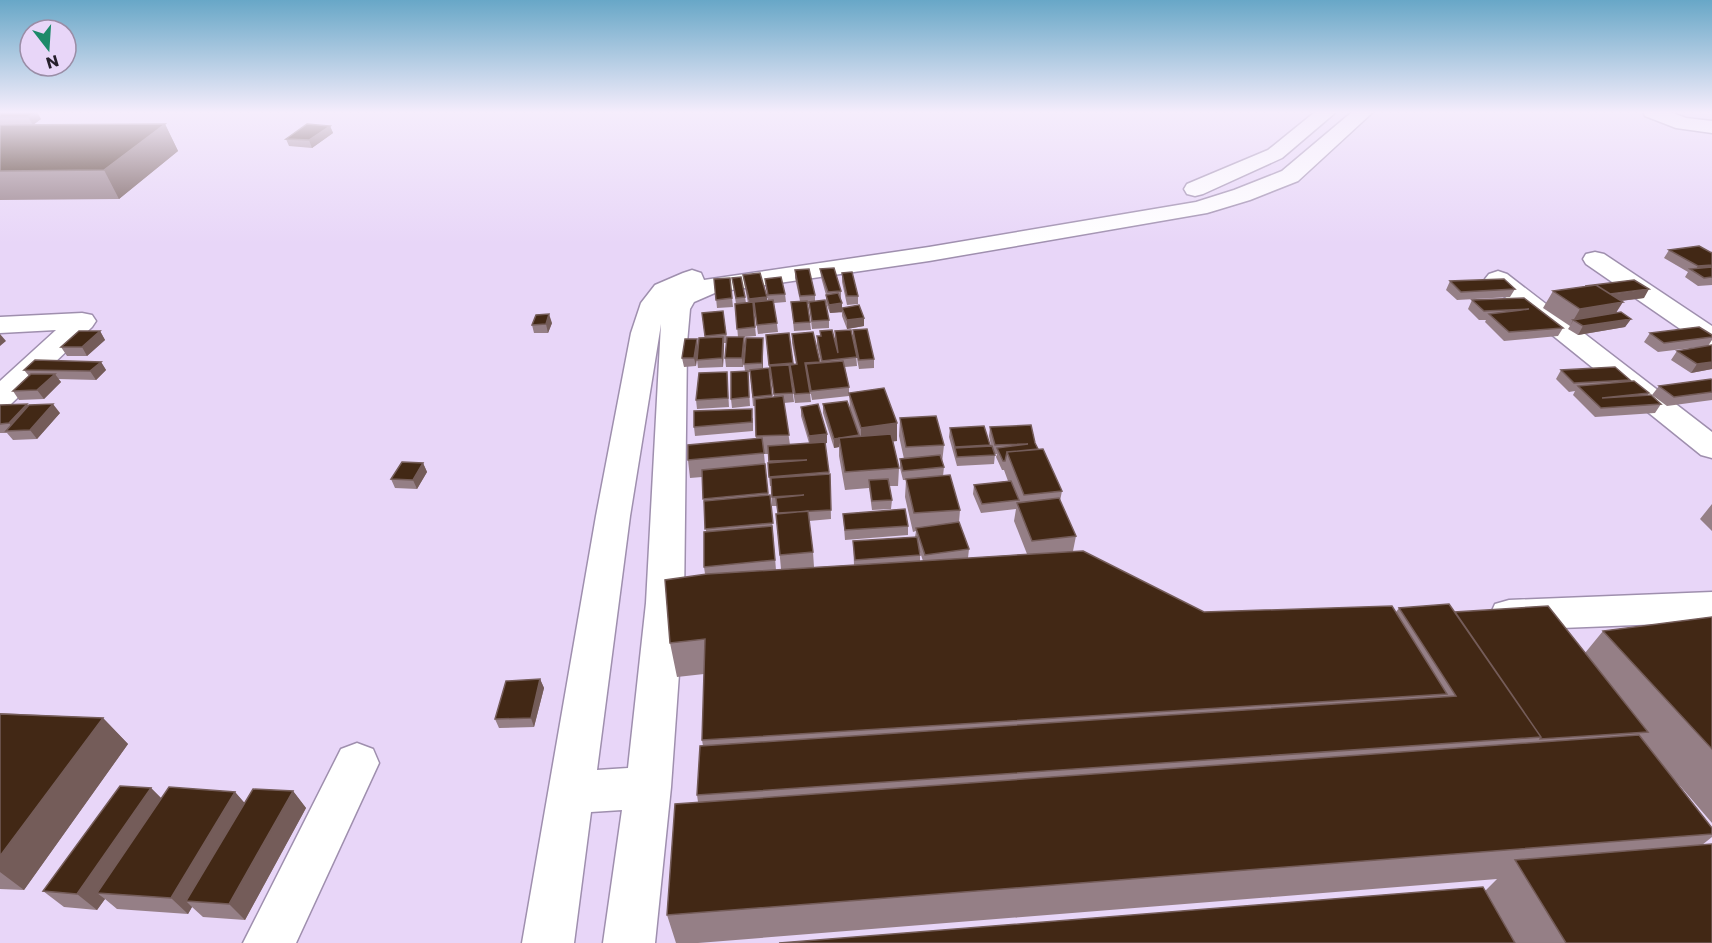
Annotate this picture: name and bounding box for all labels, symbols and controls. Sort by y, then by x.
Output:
north arrow [18,18,78,78]
text: N [43,49,61,75]

